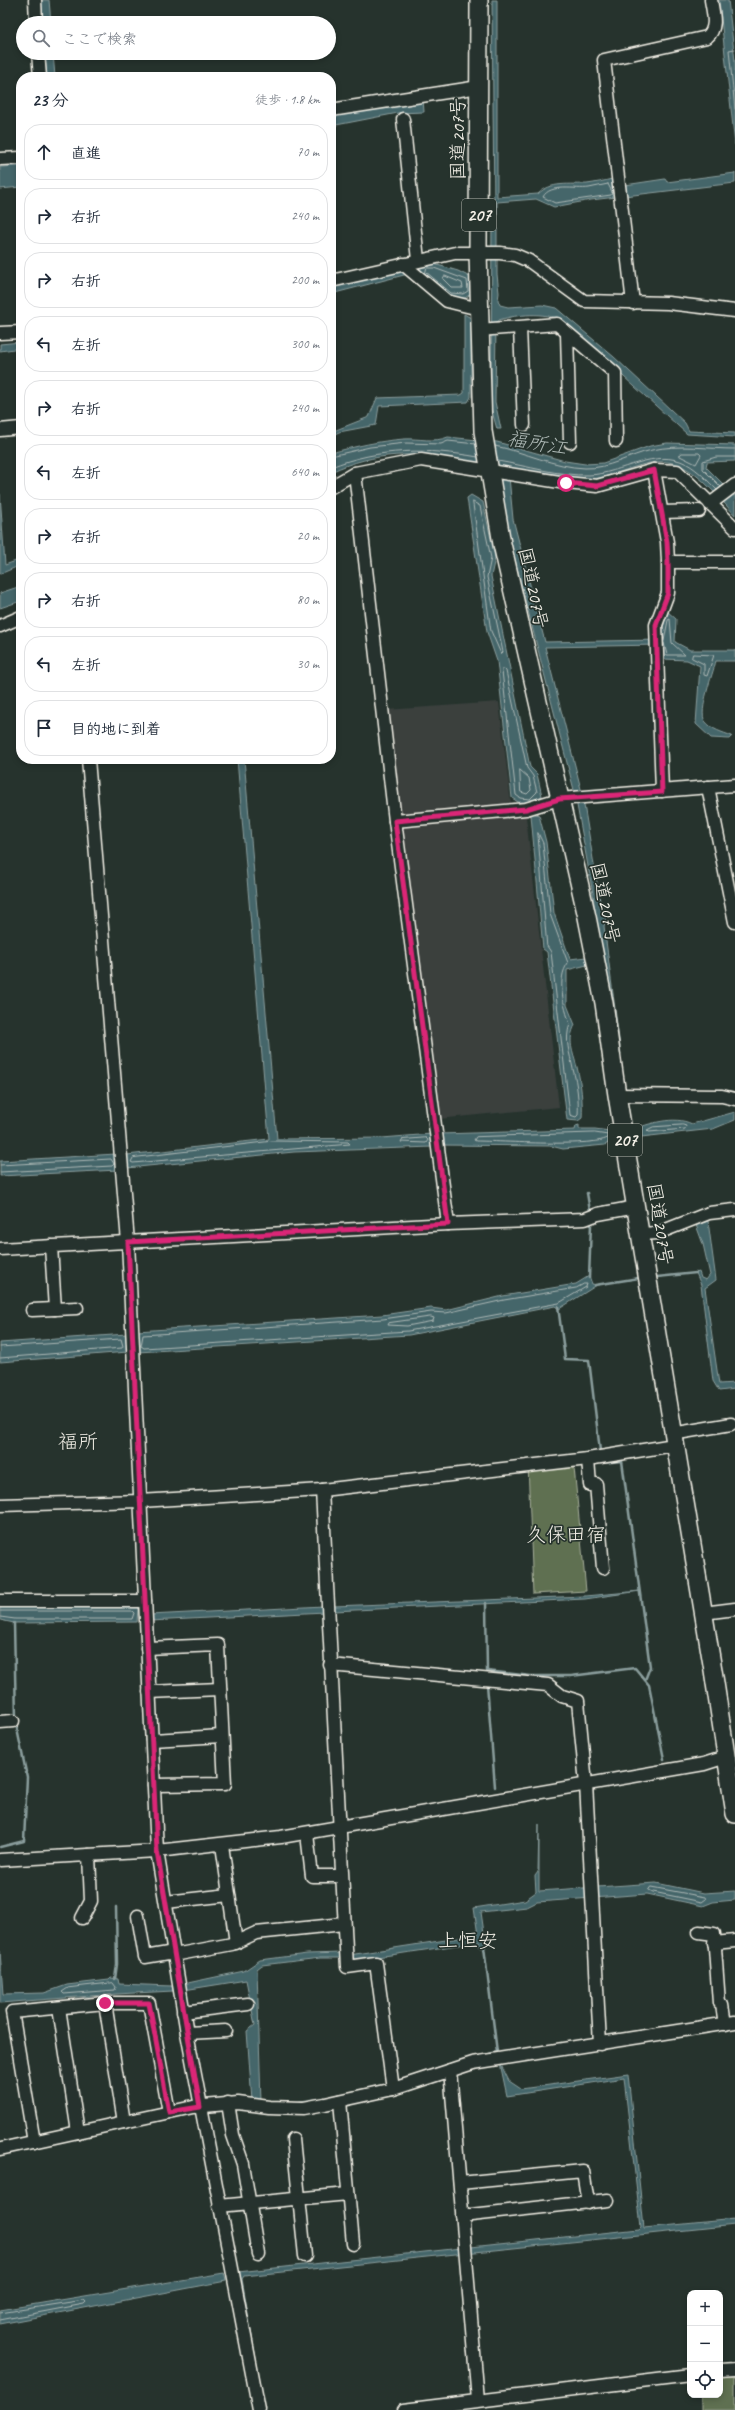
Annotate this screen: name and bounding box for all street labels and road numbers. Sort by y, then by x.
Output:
street label: 国道207号 [446,98,470,180]
road number: 207 [462,199,496,231]
street label: 国道207号 [513,545,553,631]
street label: 国道207号 [585,860,625,946]
road number: 207 [608,1124,642,1156]
street label: 国道207号 [642,1181,678,1267]

